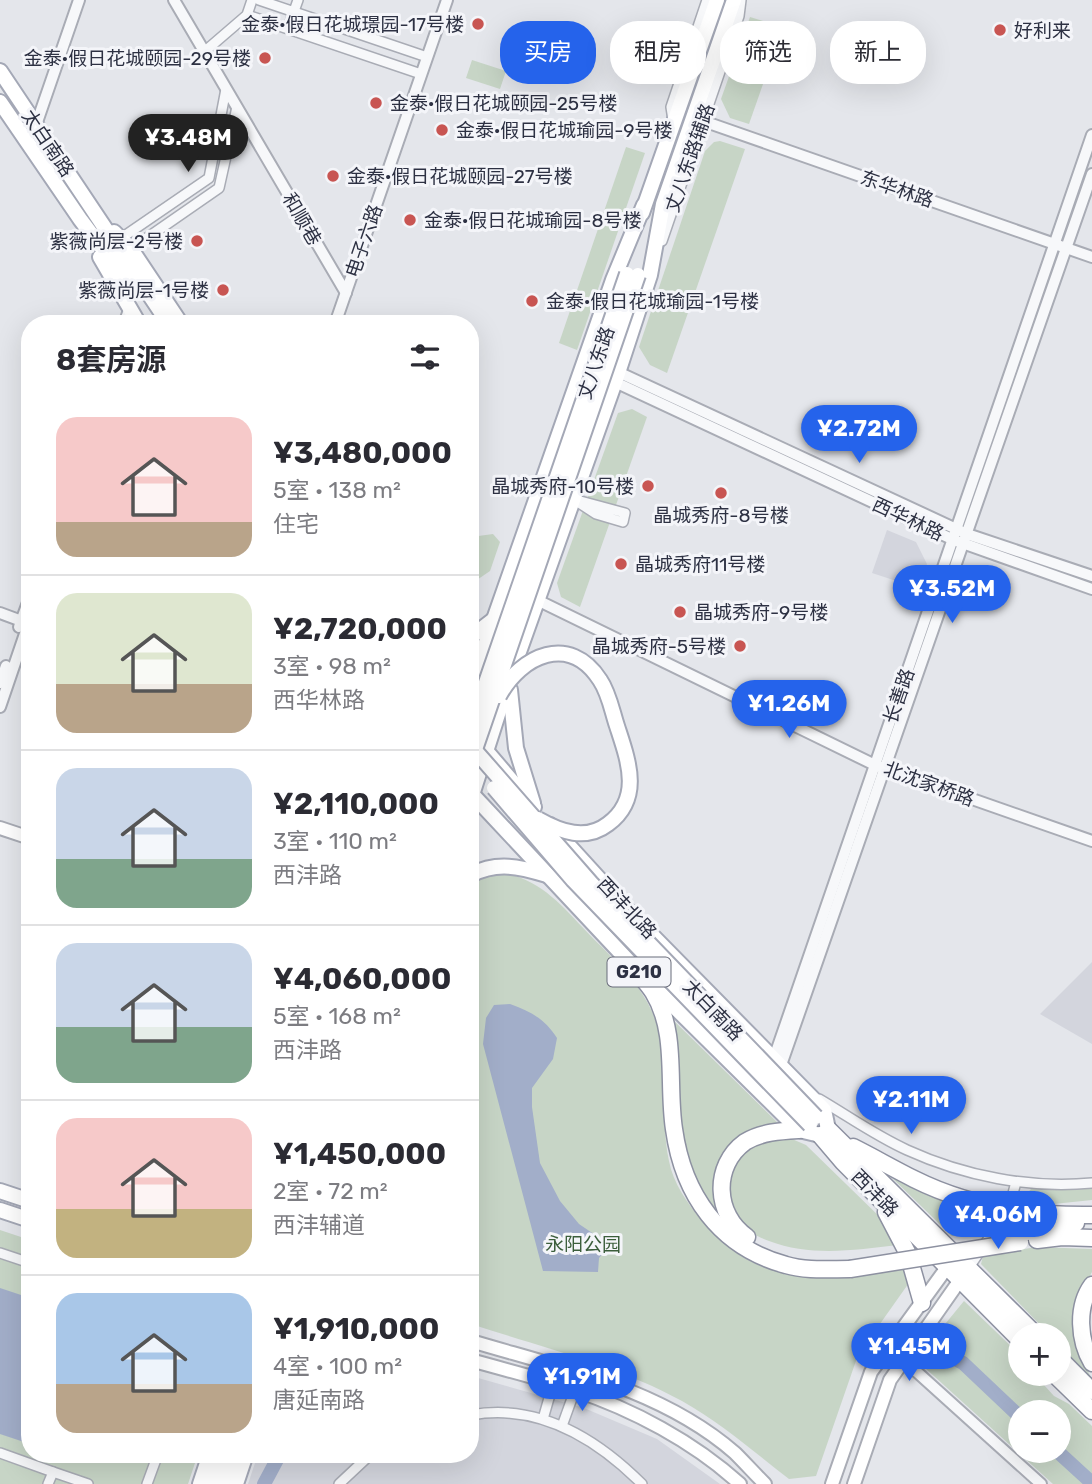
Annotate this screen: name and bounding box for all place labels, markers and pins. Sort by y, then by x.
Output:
place label: 金泰·假日花城璟园-17号楼 [241,13,464,36]
marker: 金泰·假日花城璟园-17号楼 [470,16,486,32]
place label: 好利来 [1014,19,1071,42]
marker: 好利来 [992,22,1008,38]
place label: 金泰·假日花城颐园-29号楼 [24,47,251,70]
marker: 金泰·假日花城颐园-29号楼 [257,50,273,66]
place label: 金泰·假日花城颐园-25号楼 [390,92,617,115]
marker: 金泰·假日花城颐园-25号楼 [368,95,384,111]
pin: ¥3.48M [131,114,245,174]
place label: 金泰·假日花城瑜园-9号楼 [456,119,673,142]
marker: 金泰·假日花城瑜园-9号楼 [434,122,450,138]
place label: 金泰·假日花城颐园-27号楼 [347,165,573,188]
marker: 金泰·假日花城颐园-27号楼 [325,168,341,184]
place label: 金泰·假日花城瑜园-8号楼 [424,209,642,232]
marker: 金泰·假日花城瑜园-8号楼 [402,212,418,228]
place label: 紫薇尚层-2号楼 [49,230,183,253]
marker: 紫薇尚层-2号楼 [189,233,205,249]
place label: 紫薇尚层-1号楼 [78,279,209,302]
marker: 紫薇尚层-1号楼 [215,282,231,298]
place label: 金泰·假日花城瑜园-1号楼 [546,290,759,313]
marker: 金泰·假日花城瑜园-1号楼 [524,293,540,309]
pin: ¥2.72M [802,406,916,465]
place label: 晶城秀府-10号楼 [491,475,634,498]
marker: 晶城秀府-10号楼 [640,478,656,494]
marker: 晶城秀府-8号楼 [713,485,729,501]
place label: 晶城秀府-8号楼 [653,504,789,527]
place label: 晶城秀府11号楼 [635,553,765,576]
marker: 晶城秀府11号楼 [613,556,629,572]
pin: ¥3.52M [895,566,1009,625]
place label: 晶城秀府-9号楼 [694,601,828,624]
marker: 晶城秀府-9号楼 [672,604,688,620]
place label: 晶城秀府-5号楼 [592,635,726,658]
marker: 晶城秀府-5号楼 [732,638,748,654]
pin: ¥1.26M [732,680,846,740]
pin: ¥2.11M [854,1076,968,1136]
pin: ¥4.06M [941,1192,1055,1251]
pin: ¥1.45M [852,1324,966,1383]
pin: ¥1.91M [525,1354,639,1413]

